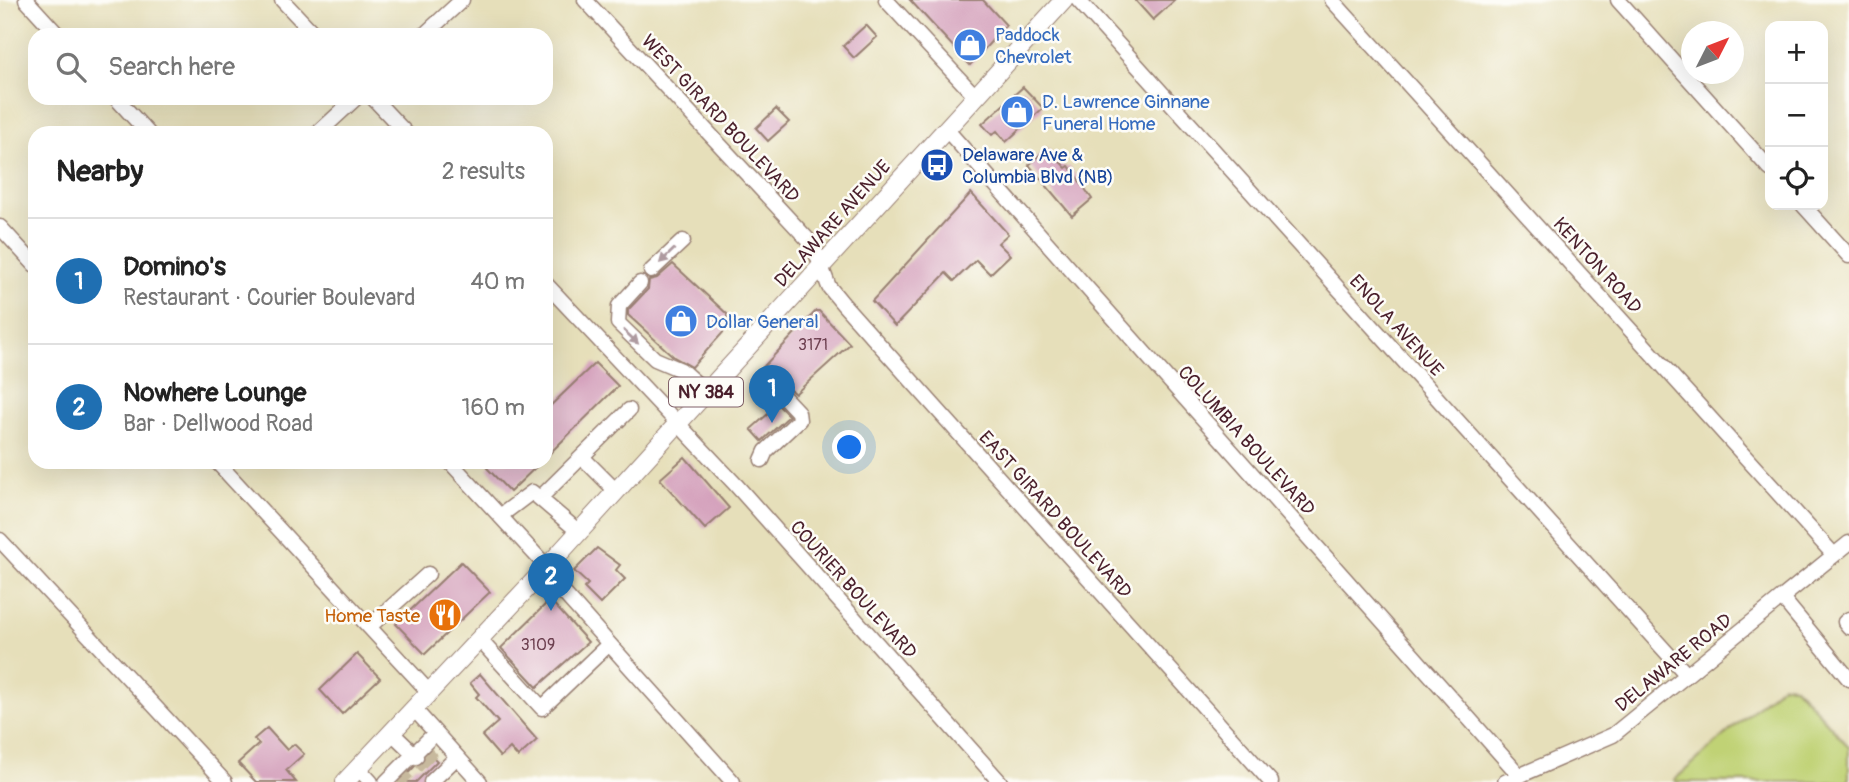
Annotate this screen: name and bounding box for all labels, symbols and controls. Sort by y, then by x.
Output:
north arrow [1681,21,1744,84]
map controls [1765,21,1828,210]
button: + [1765,21,1828,84]
place label: Paddock Chevrolet [995,23,1072,69]
shop icon: Paddock Chevrolet [951,26,989,64]
search box [28,28,553,105]
street label: WEST GIRARD BOULEVARD [636,30,805,208]
icon: search [52,48,90,86]
text: Search here [108,51,235,83]
button: − [1765,84,1828,147]
place label: D. Lawrence Ginnane Funeral Home [1042,90,1210,136]
shop icon: D. Lawrence Ginnane Funeral Home [998,93,1036,131]
place label: Delaware Ave & Columbia Blvd (NB) [962,143,1114,189]
bus stop icon: Delaware Ave & Columbia Blvd (NB) [918,146,956,184]
button: locate [1765,147,1828,210]
text: Nearby [56,153,143,190]
street label: DELAWARE AVENUE [769,155,896,292]
text: 2 results [442,157,525,186]
street label: KENTON ROAD [1548,213,1647,319]
one-way arrow [659,247,676,263]
text: Domino's [123,251,226,283]
text: 1 [75,267,84,296]
text: 40 m [471,267,525,296]
street label: ENOLA AVENUE [1344,270,1448,382]
text: Restaurant · Courier Boulevard [123,283,415,312]
shop icon: Dollar General [662,302,700,340]
place label: Dollar General [706,310,819,334]
one-way arrow [622,329,639,345]
house number: 3171 [798,335,828,355]
street label: COLUMBIA BOULEVARD [1173,361,1320,521]
pin: 1 [749,365,795,423]
text: Nowhere Lounge [123,377,306,409]
road number: NY 384 [669,378,743,406]
text: 2 [73,393,85,422]
text: 160 m [461,393,525,422]
text: Bar · Dellwood Road [123,409,313,438]
street label: EAST GIRARD BOULEVARD [974,426,1137,604]
your location [832,430,866,464]
street label: COURIER BOULEVARD [785,515,922,664]
pin: 2 [528,553,574,611]
restaurant icon: Home Taste [426,596,464,634]
place label: Home Taste [324,604,421,628]
street label: DELAWARE ROAD [1610,608,1737,717]
house number: 3109 [521,635,555,655]

